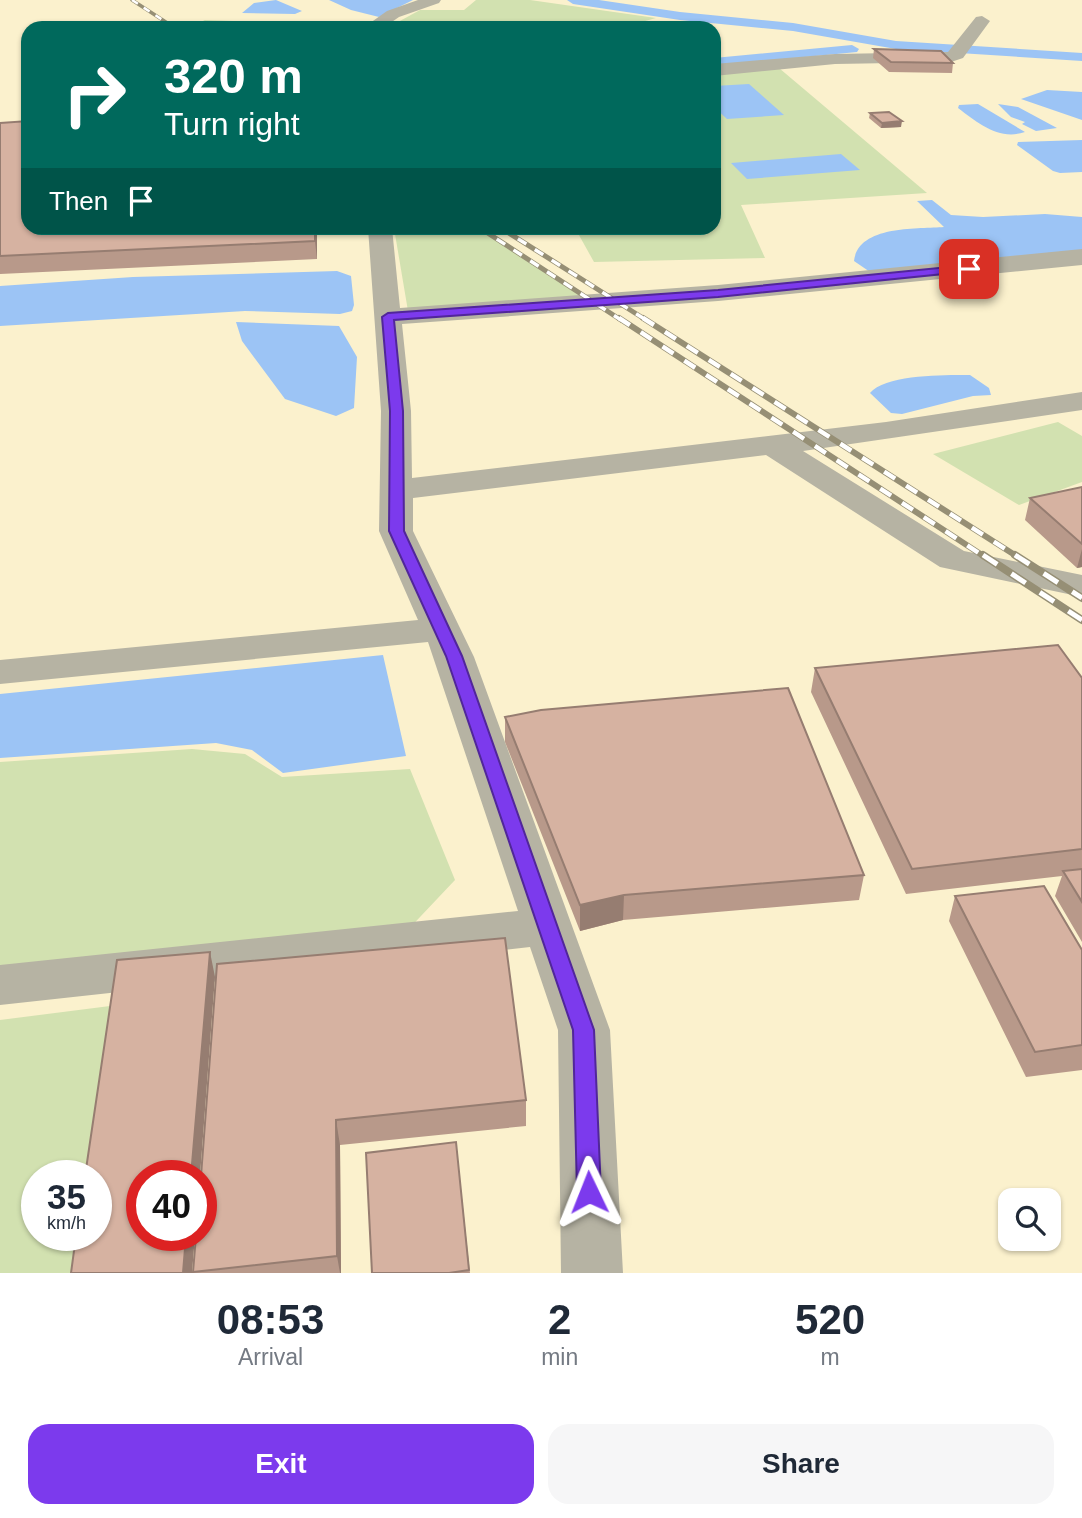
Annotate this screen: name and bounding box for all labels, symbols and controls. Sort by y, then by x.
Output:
icon: right [49,49,140,140]
text: 320 m [164,49,303,103]
text: Turn right [164,106,300,142]
icon: arrive [122,182,160,220]
text: Then [49,186,108,216]
pin [939,239,999,299]
icon: arrive [950,250,988,288]
position arrow [552,1155,626,1229]
speed limit sign: 40 [126,1160,217,1251]
text: 35 [47,1177,86,1216]
map controls [998,1188,1061,1251]
button: search [998,1188,1061,1251]
text: km/h [47,1213,86,1233]
text: 08:53 [217,1296,324,1343]
text: 2 [548,1296,571,1343]
text: 520 [795,1296,865,1343]
text: Arrival [238,1344,303,1370]
text: min [541,1344,578,1370]
text: m [821,1344,840,1370]
button: Exit [28,1424,534,1504]
button: Share [548,1424,1054,1504]

